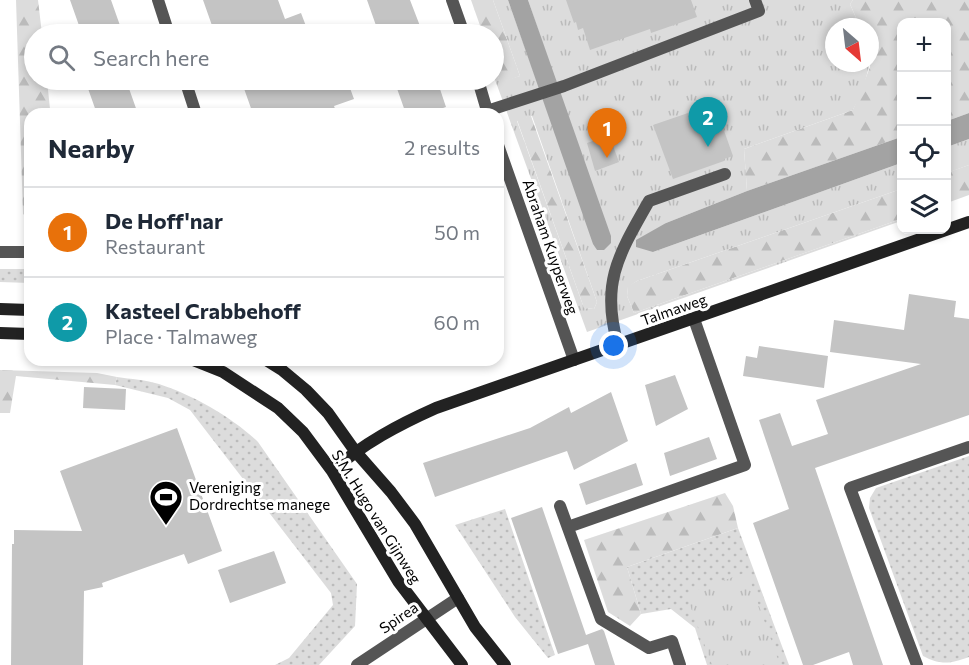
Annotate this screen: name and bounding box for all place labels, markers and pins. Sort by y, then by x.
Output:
pin: 2 [688,98,728,147]
pin: 1 [588,108,626,158]
place label: Vereniging Dordrechtse manege [189,478,330,513]
sports icon: Vereniging Dordrechtse manege [148,479,184,526]

